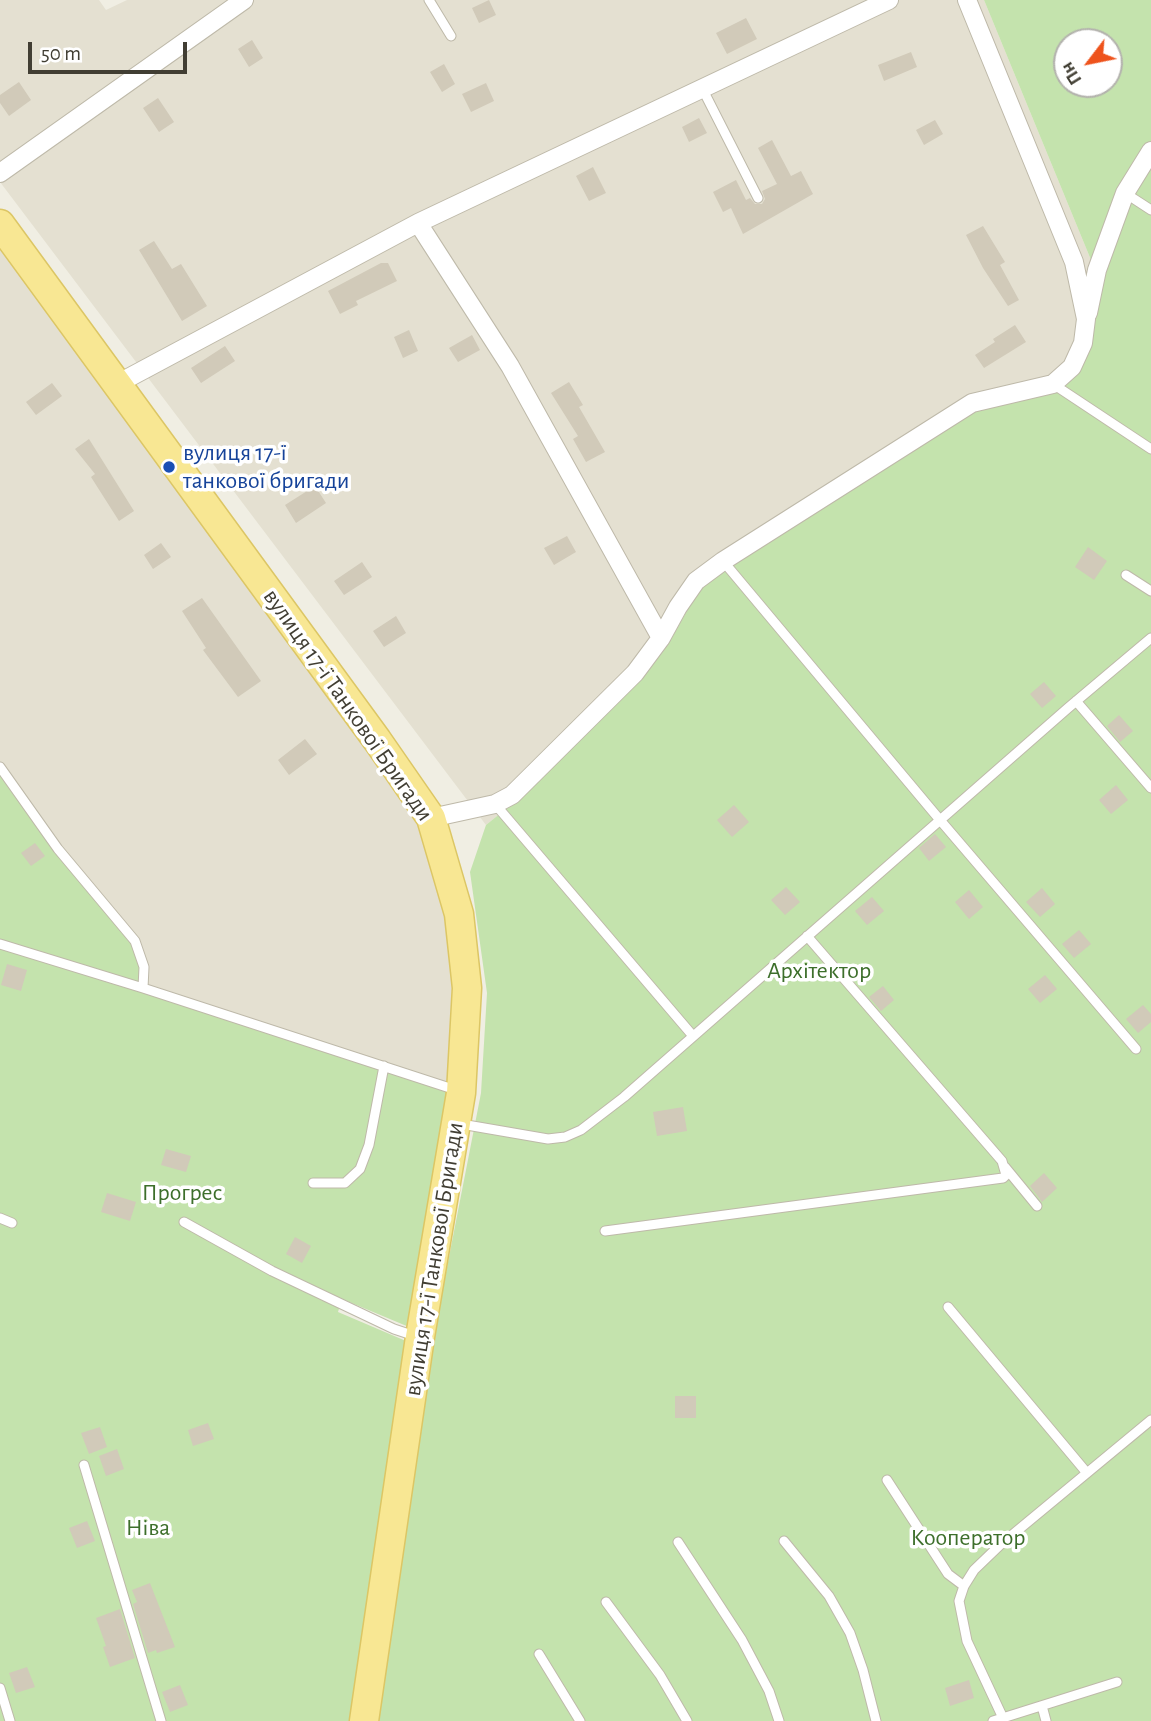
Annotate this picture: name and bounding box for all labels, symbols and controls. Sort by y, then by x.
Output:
scale bar [32,28,191,72]
north arrow [1053,28,1123,98]
text: 50 m [41,43,81,64]
text: Пн [1057,58,1086,88]
place label: вулиця 17-ї танкової бригади [183,439,350,495]
marker: вулиця 17-ї танкової бригади [161,459,177,475]
street label: вулиця 17-ї Танкової Бригади [257,583,439,827]
park label: Архітектор [767,957,871,985]
street label: вулиця 17-ї Танкової Бригади [398,1120,470,1398]
park label: Прогрес [142,1179,222,1207]
park label: Ніва [126,1514,170,1542]
park label: Кооператор [911,1524,1025,1552]

